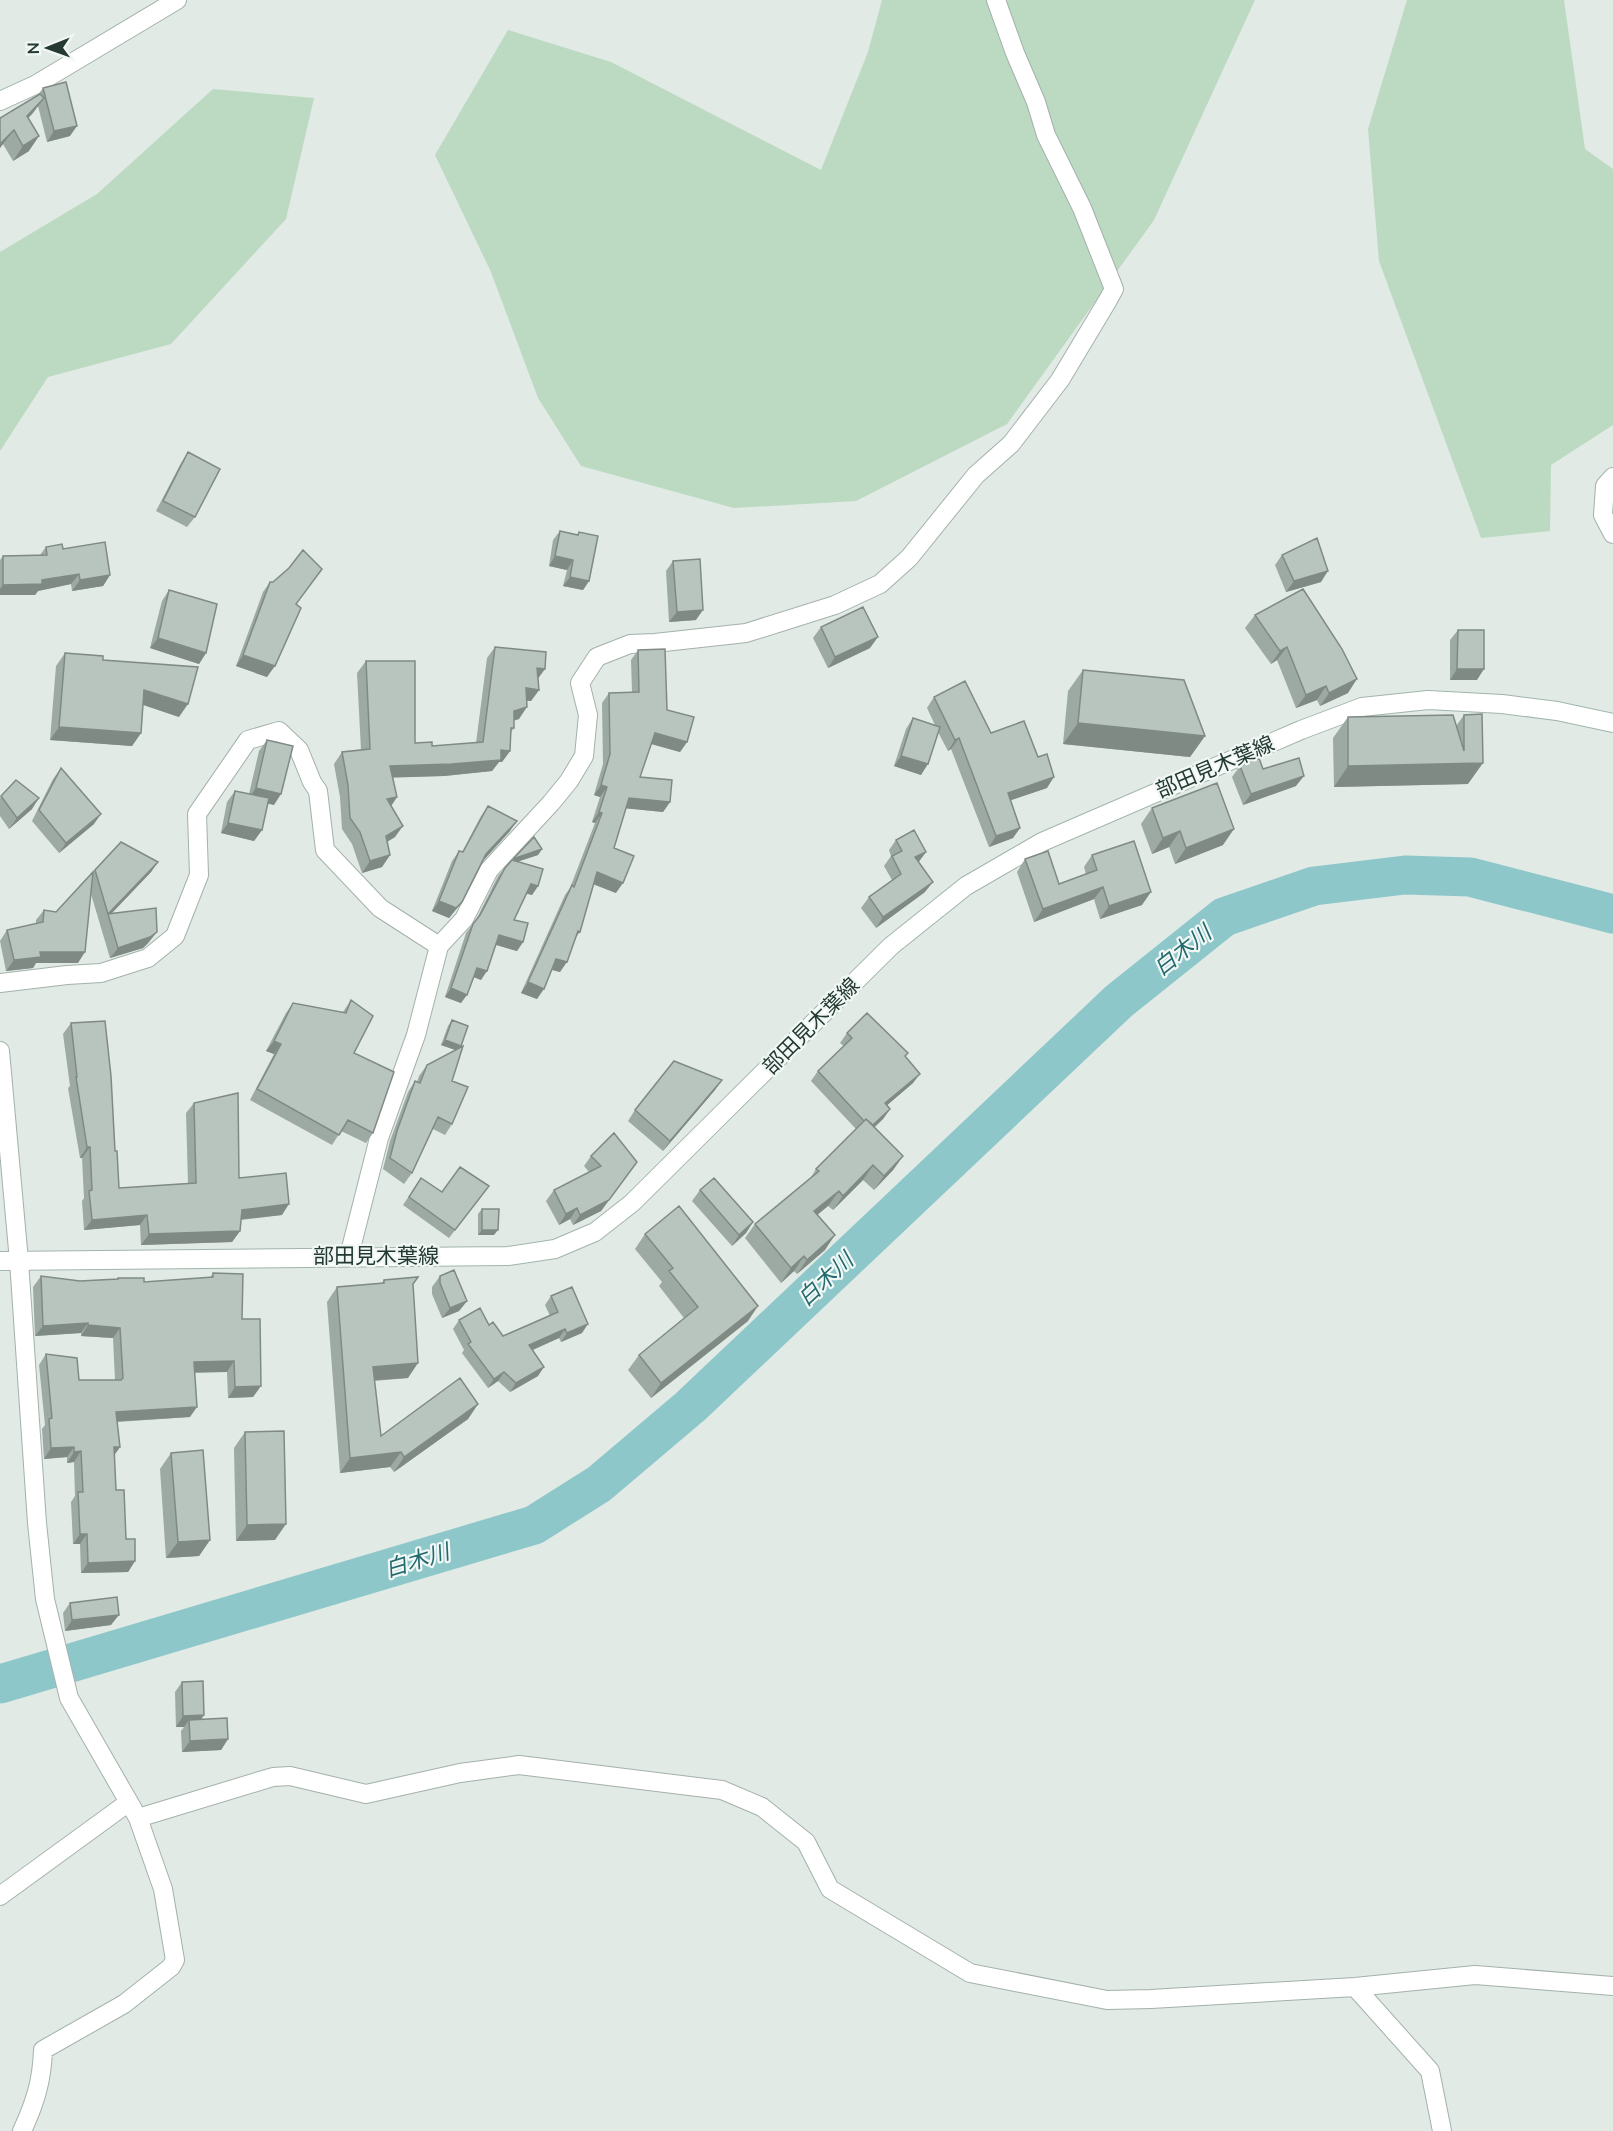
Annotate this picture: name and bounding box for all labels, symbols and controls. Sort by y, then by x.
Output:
north arrow [18,18,78,78]
text: N [23,42,43,54]
street label: 部田見木葉線 [1152,729,1278,803]
water label: 白木川 [1147,917,1218,981]
street label: 部田見木葉線 [757,972,864,1079]
street label: 部田見木葉線 [313,1242,439,1268]
water label: 白木川 [791,1245,860,1312]
water label: 白木川 [381,1536,455,1583]

